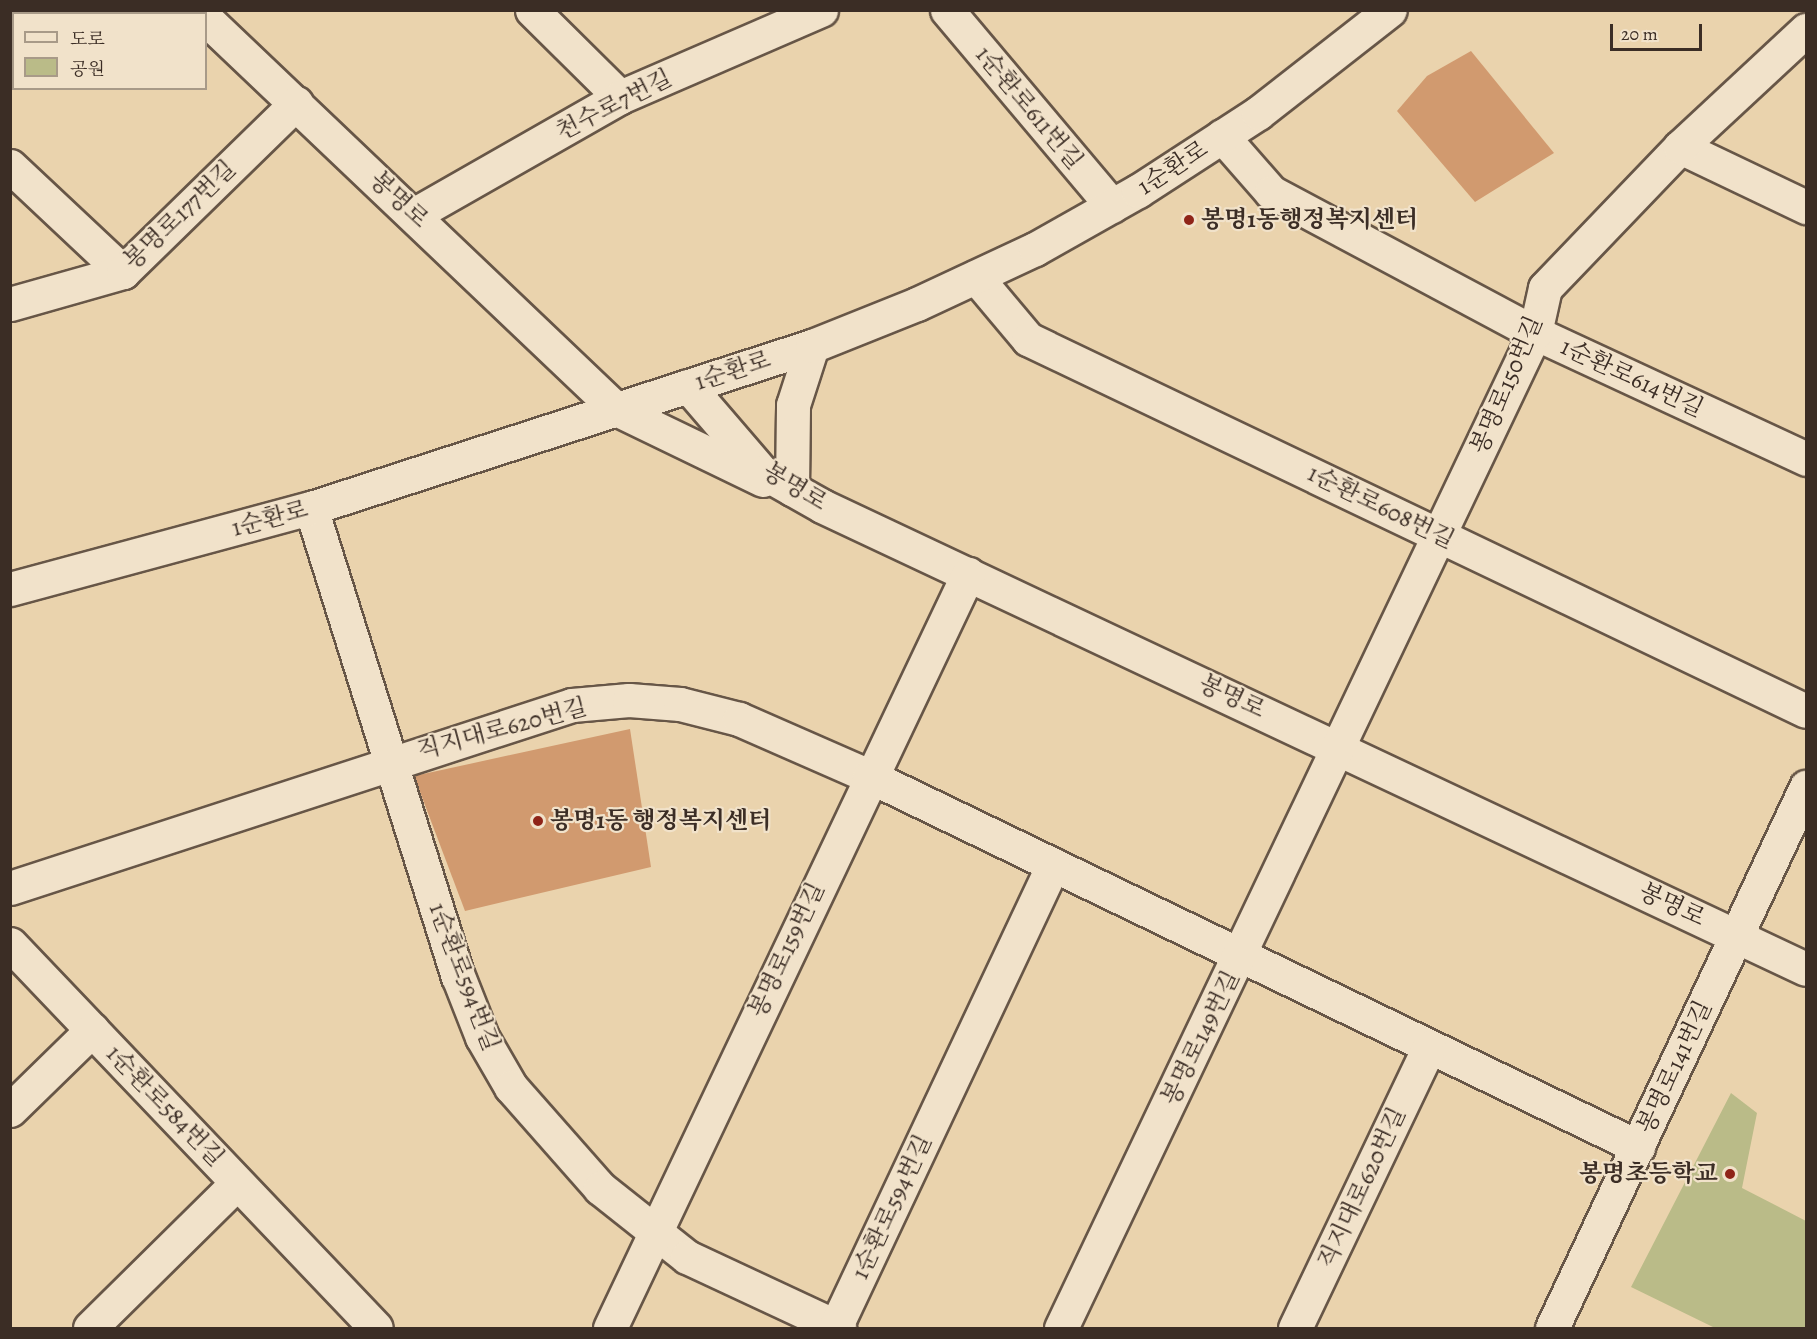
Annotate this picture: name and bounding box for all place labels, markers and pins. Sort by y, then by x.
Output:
place label: 봉명1동행정복지센터 [1201,206,1418,234]
marker: 봉명1동행정복지센터 [1182,213,1196,227]
place label: 봉명1동 행정복지센터 [550,807,771,835]
marker: 봉명1동 행정복지센터 [531,814,545,828]
place label: 봉명초등학교 [1579,1160,1718,1188]
marker: 봉명초등학교 [1723,1167,1737,1181]

